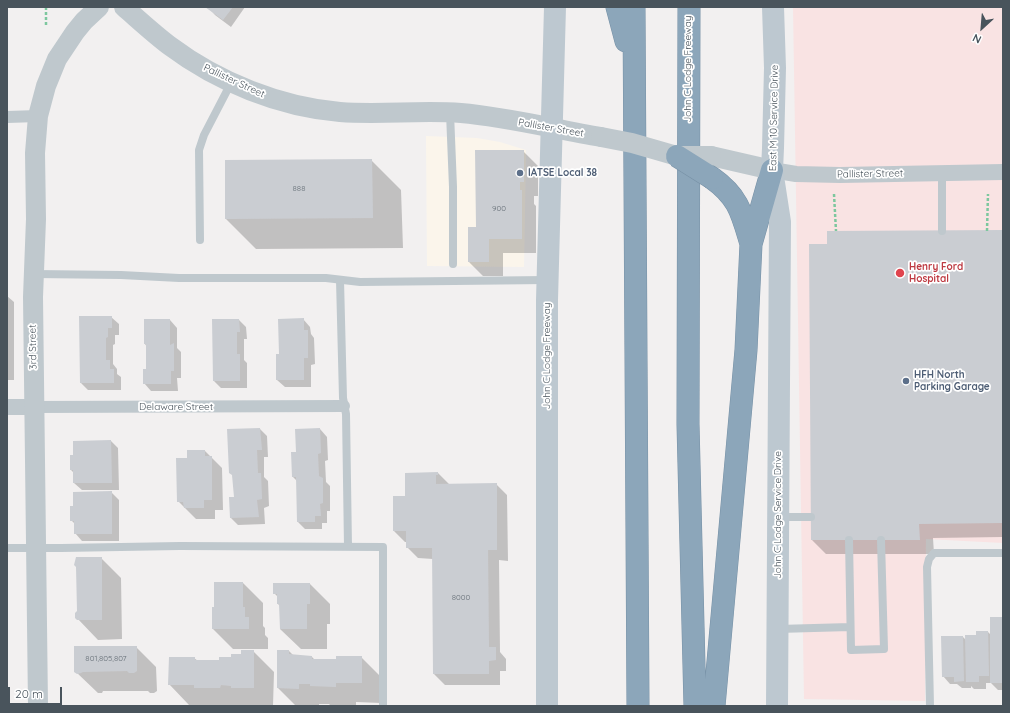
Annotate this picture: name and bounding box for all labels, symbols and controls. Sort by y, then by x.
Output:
north arrow [962,8,1002,48]
street label: John C Lodge Freeway [682,16,694,122]
text: N [970,31,983,47]
street label: Pallister Street [201,62,267,100]
street label: East M 10 Service Drive [767,65,781,171]
street label: Pallister Street [517,116,585,140]
place label: IATSE Local 38 [528,167,597,179]
street label: Pallister Street [837,167,903,181]
marker: IATSE Local 38 [515,168,525,178]
house number: 888 [293,184,305,194]
house number: 900 [492,204,506,214]
place label: Henry Ford Hospital [909,261,963,284]
marker: Henry Ford Hospital [894,267,906,279]
street label: John C Lodge Freeway [541,303,553,409]
street label: 3rd Street [27,324,39,370]
place label: HFH North Parking Garage [914,369,990,392]
marker: HFH North Parking Garage [901,376,911,386]
street label: Delaware Street [139,401,213,413]
street label: John C Lodge Service Drive [772,451,784,579]
house number: 8000 [452,593,470,603]
house number: 801,805,807 [85,654,127,664]
scale bar [10,679,64,705]
text: 20 m [15,686,43,701]

